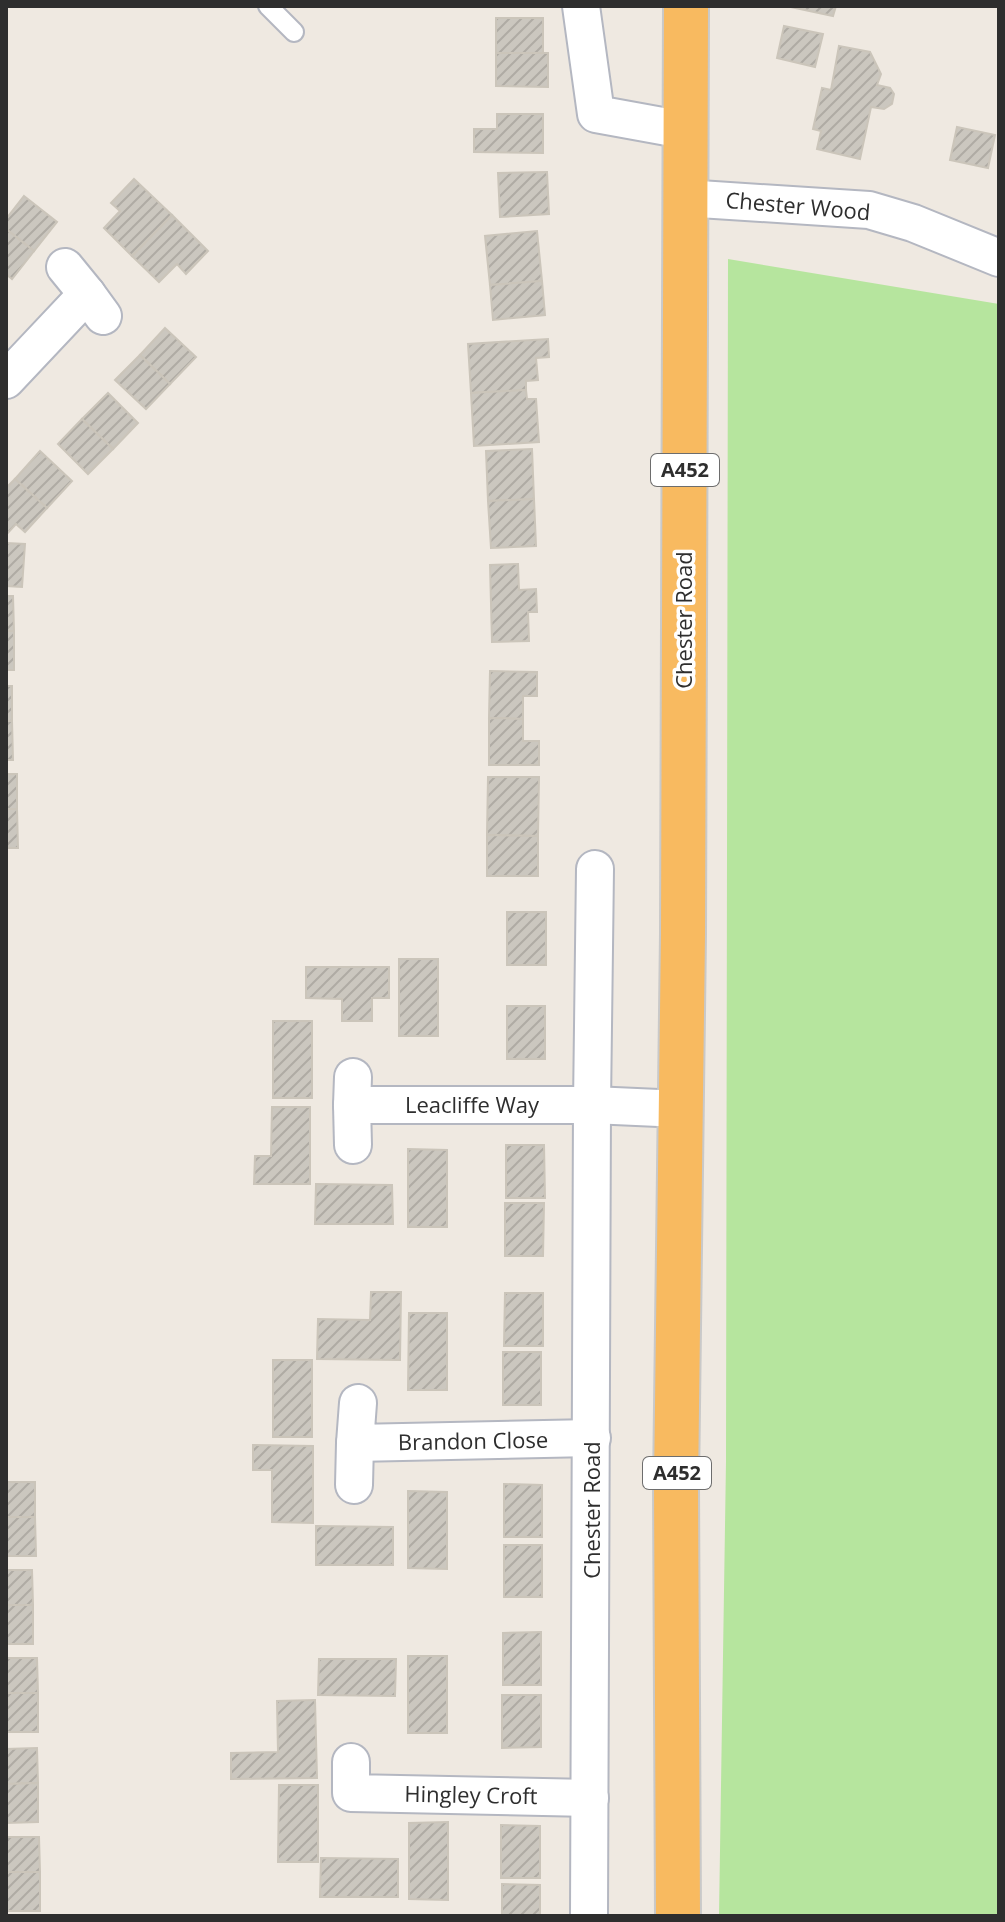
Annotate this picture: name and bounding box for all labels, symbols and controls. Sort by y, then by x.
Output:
street label: Chester Wood [724,184,872,226]
road number: A452 [651,454,719,486]
street label: Chester Road [668,551,698,689]
street label: Leacliffe Way [405,1089,540,1119]
street label: Brandon Close [398,1424,548,1456]
street label: Chester Road [576,1441,606,1579]
road number: A452 [643,1457,711,1489]
street label: Hingley Croft [404,1778,538,1810]

